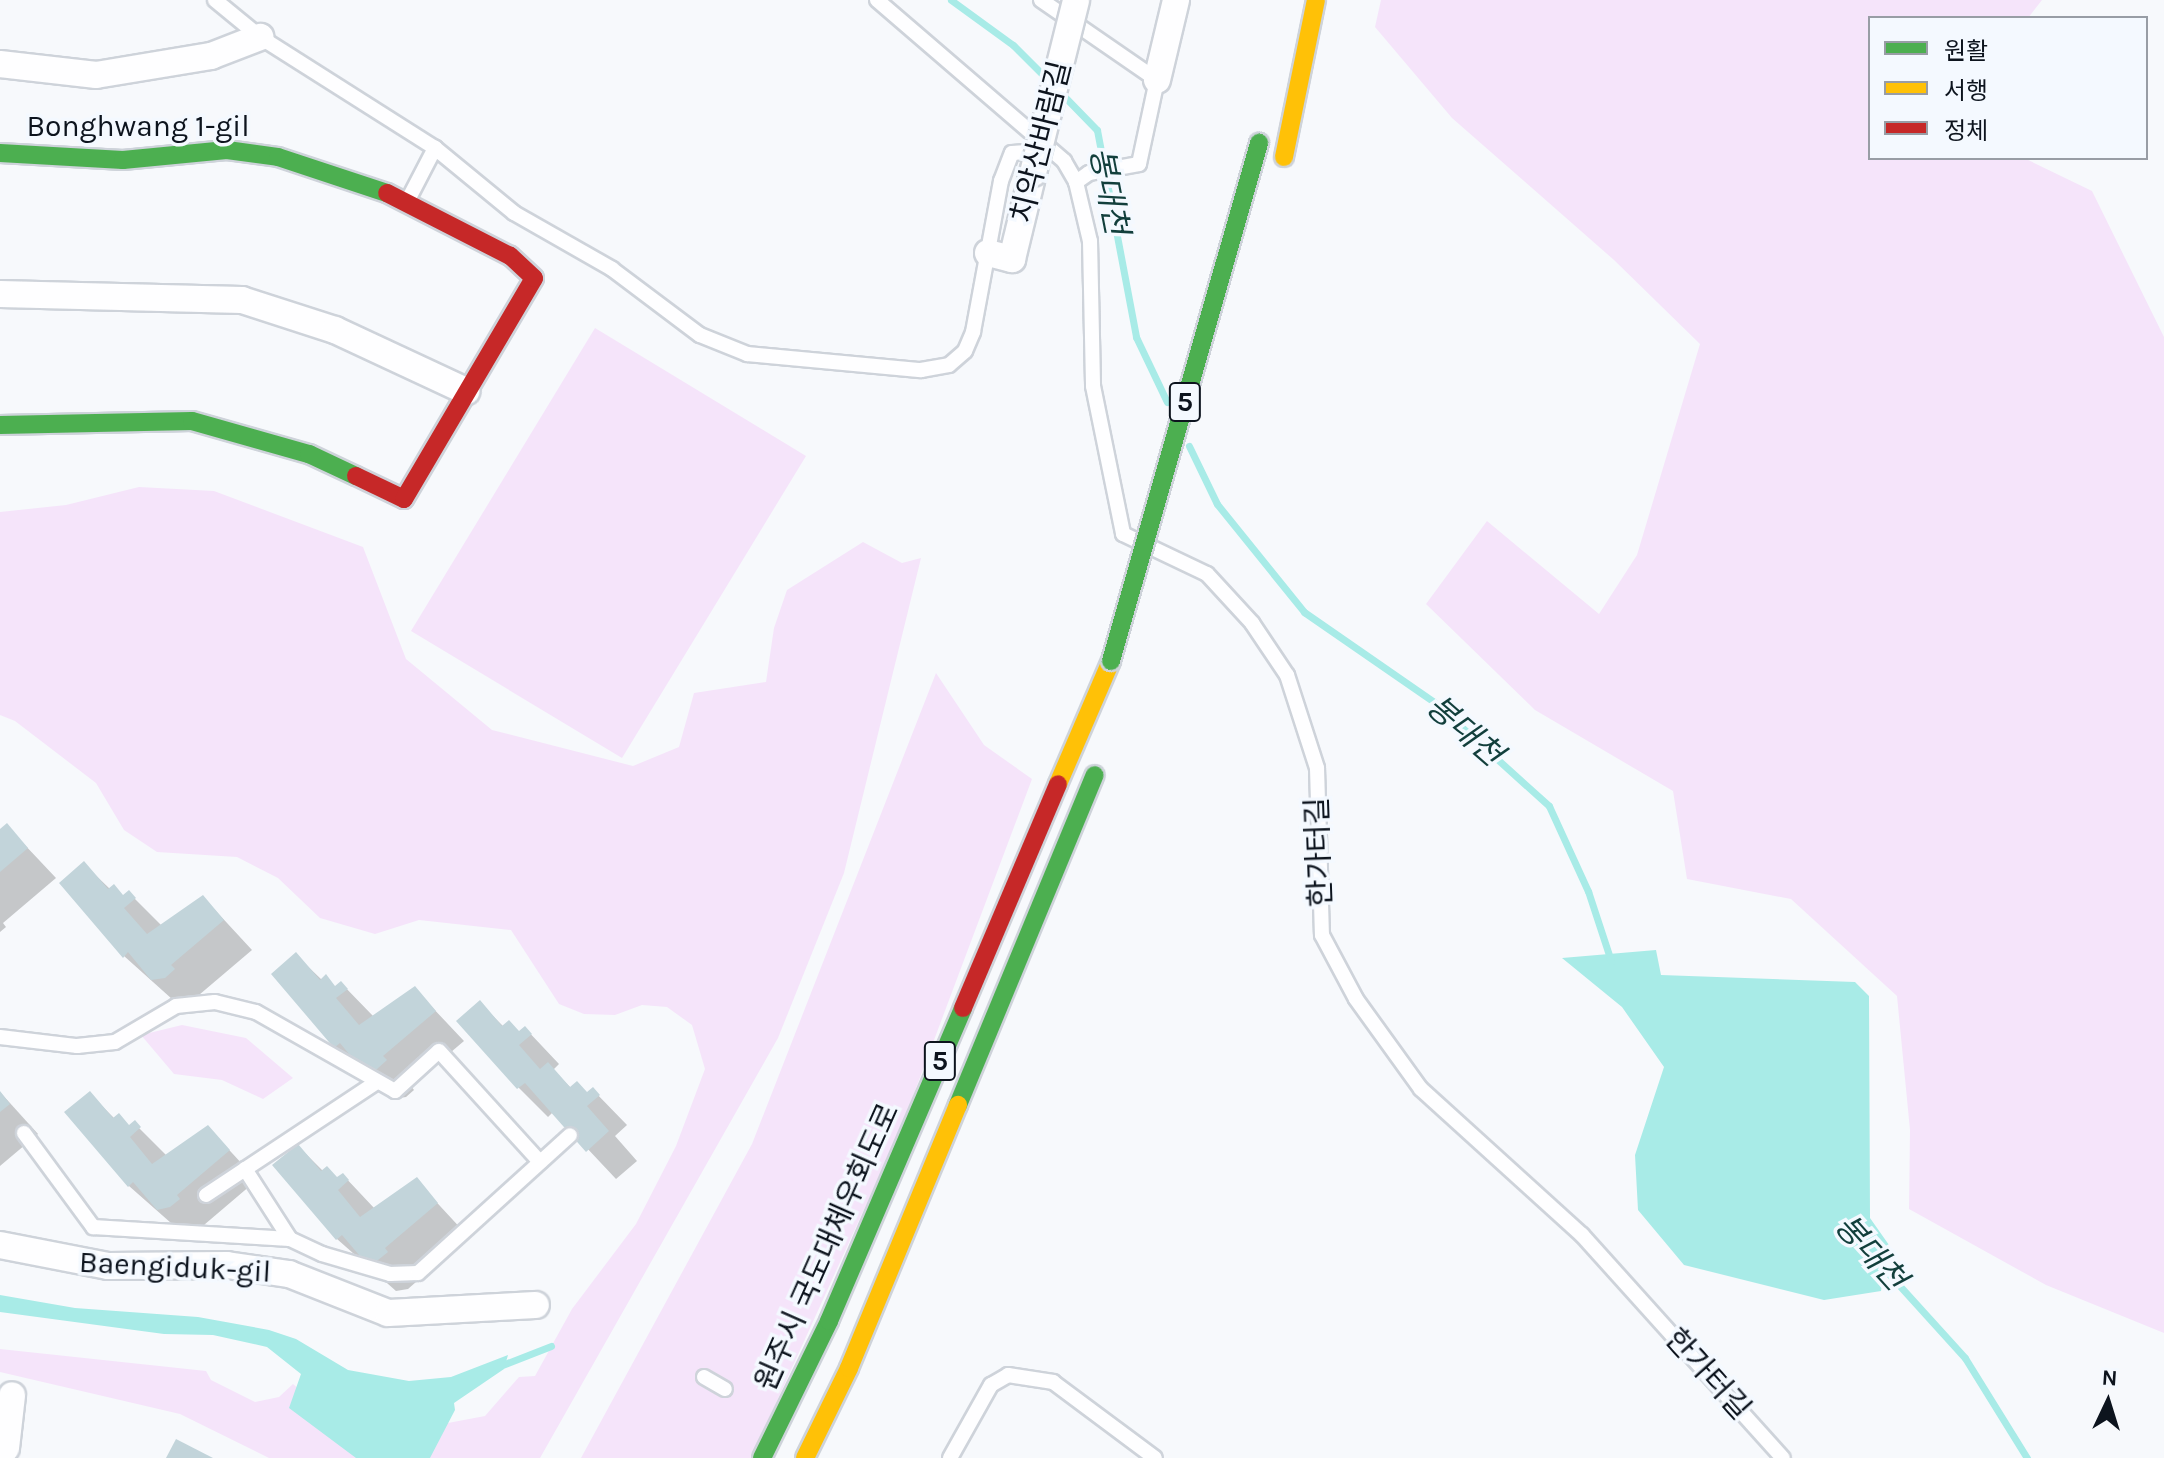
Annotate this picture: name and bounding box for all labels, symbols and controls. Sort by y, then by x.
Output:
legend [1868,16,2148,160]
text: 원활 [1944,37,1988,65]
street label: 치악산바람길 [1004,57,1078,227]
text: 서행 [1944,77,1988,105]
street label: Bonghwang 1-gil [26,108,250,144]
text: 정체 [1944,117,1988,145]
water label: 봉대천 [1081,144,1135,238]
road number: 5 [1167,378,1203,426]
water label: 봉대천 [1418,688,1510,774]
street label: 한가터길 [1299,796,1339,908]
road number: 5 [922,1037,958,1085]
street label: 원주시 국도대체우회도로 [747,1098,907,1396]
water label: 봉대천 [1826,1207,1914,1299]
street label: Baengiduk-gil [78,1244,272,1290]
street label: 한가터길 [1658,1321,1758,1427]
north arrow [2068,1362,2148,1442]
text: N [2101,1365,2118,1392]

